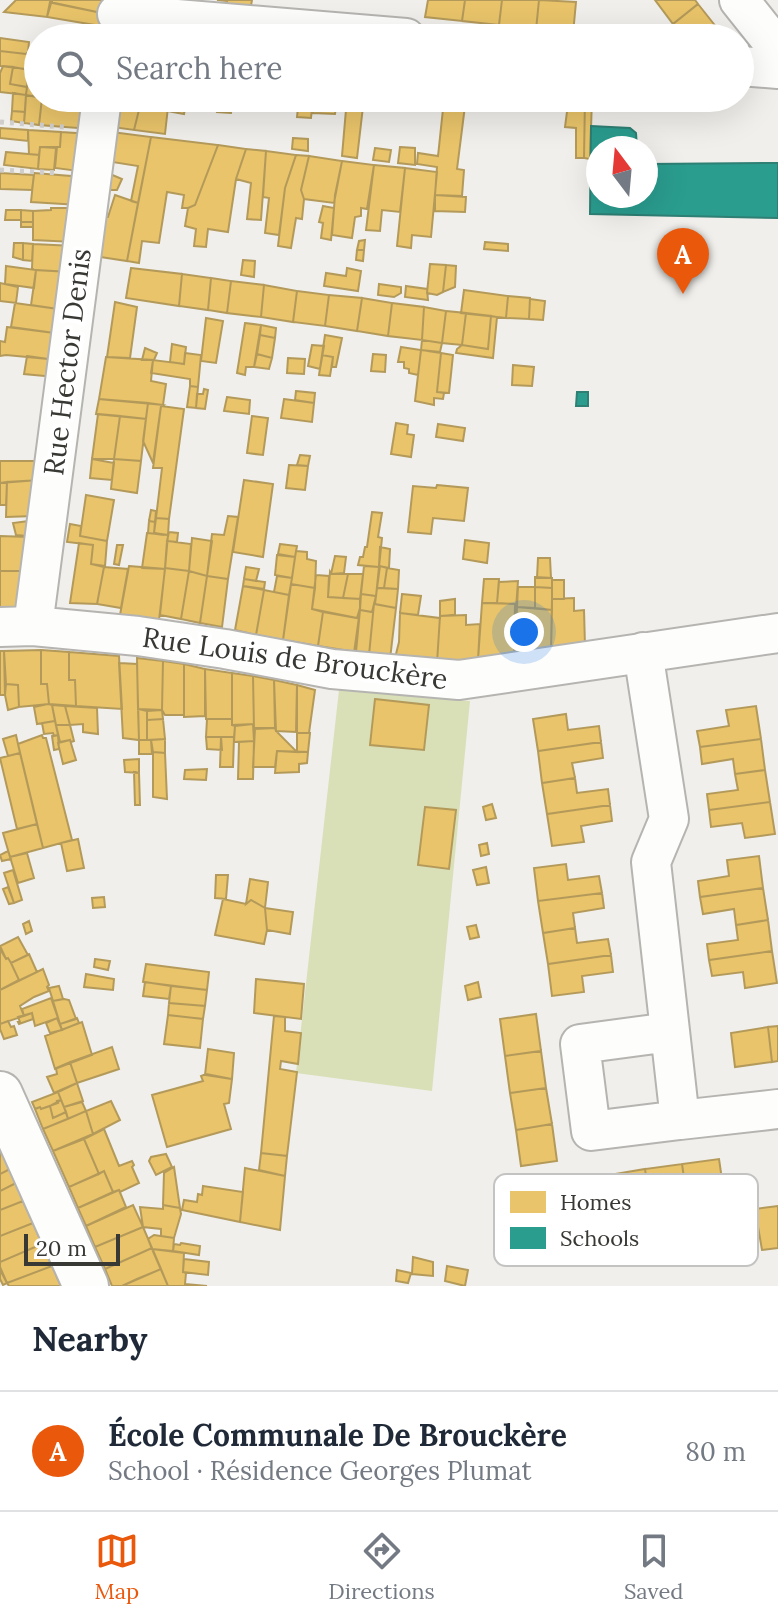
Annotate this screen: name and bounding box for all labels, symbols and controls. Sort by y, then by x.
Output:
search box [24,24,754,112]
icon: search [52,46,96,90]
text: Search here [116,49,283,87]
north arrow [586,136,658,208]
pin: A [657,228,709,294]
street label: Rue Hector Denis [35,246,99,478]
your location [504,612,544,652]
street label: Rue Louis de Brouckère [140,619,450,697]
legend [494,1174,758,1266]
text: Homes [560,1188,631,1216]
text: Schools [560,1224,639,1252]
scale bar [24,1230,120,1266]
text: 20 m [36,1234,87,1262]
text: Nearby [32,1317,148,1360]
text: École Communale De Brouckère [108,1416,567,1454]
text: A [49,1435,67,1468]
text: 80 m [685,1435,746,1468]
text: School · Résidence Georges Plumat [108,1454,532,1487]
tab: Map [95,1529,139,1605]
tab: Directions [328,1529,435,1605]
tab: Saved [624,1529,683,1605]

